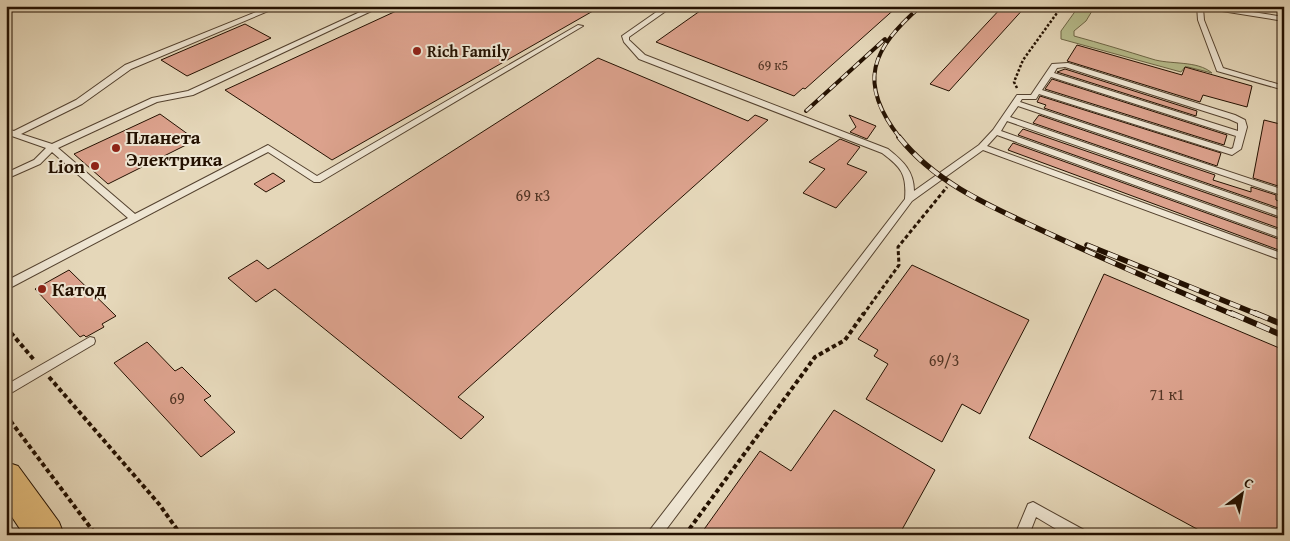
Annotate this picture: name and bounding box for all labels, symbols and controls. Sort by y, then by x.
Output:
place label: Rich Family [427,39,510,63]
marker: Rich Family [411,45,423,57]
house number: 69 к5 [758,55,788,75]
place label: Планета Электрика [126,123,223,173]
marker: Планета Электрика [110,142,122,154]
place label: Lion [48,152,86,180]
marker: Lion [89,160,101,172]
house number: 69 к3 [515,183,551,207]
place label: Катод [52,275,107,303]
marker: Катод [36,283,48,295]
house number: 69/3 [929,348,959,372]
house number: 71 к1 [1149,382,1185,406]
house number: 69 [169,386,185,410]
north arrow [1218,468,1268,518]
text: С [1240,472,1258,494]

